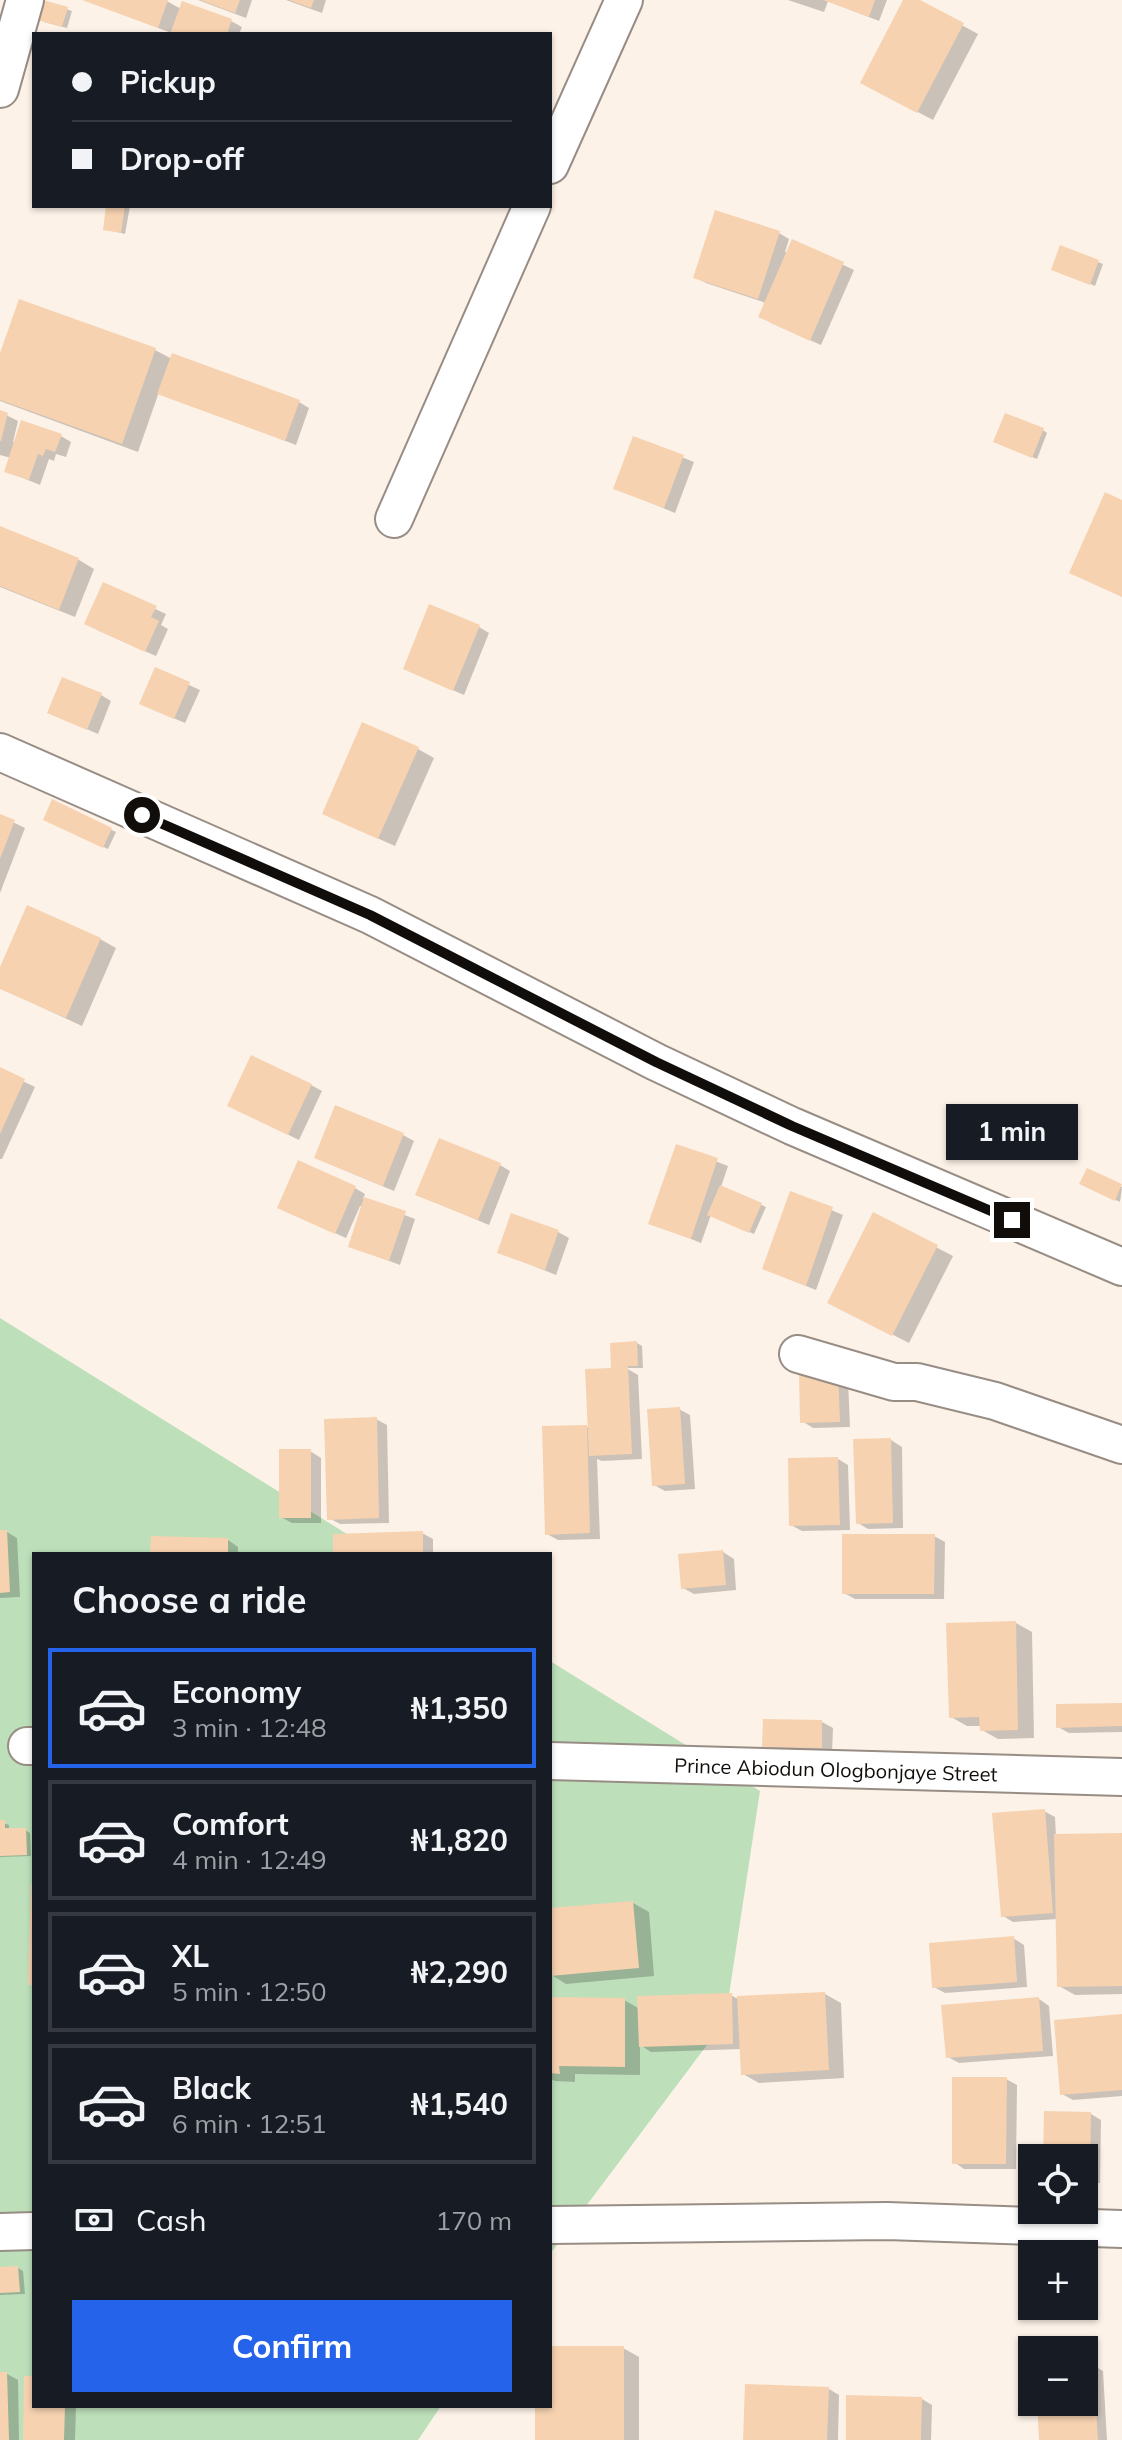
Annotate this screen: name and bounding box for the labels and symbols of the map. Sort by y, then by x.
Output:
route start [124,797,160,833]
callout: 1 min [946,1104,1078,1160]
route end [994,1202,1030,1238]
street label: Prince Abiodun Ologbonjaye Street [674,1752,998,1786]

